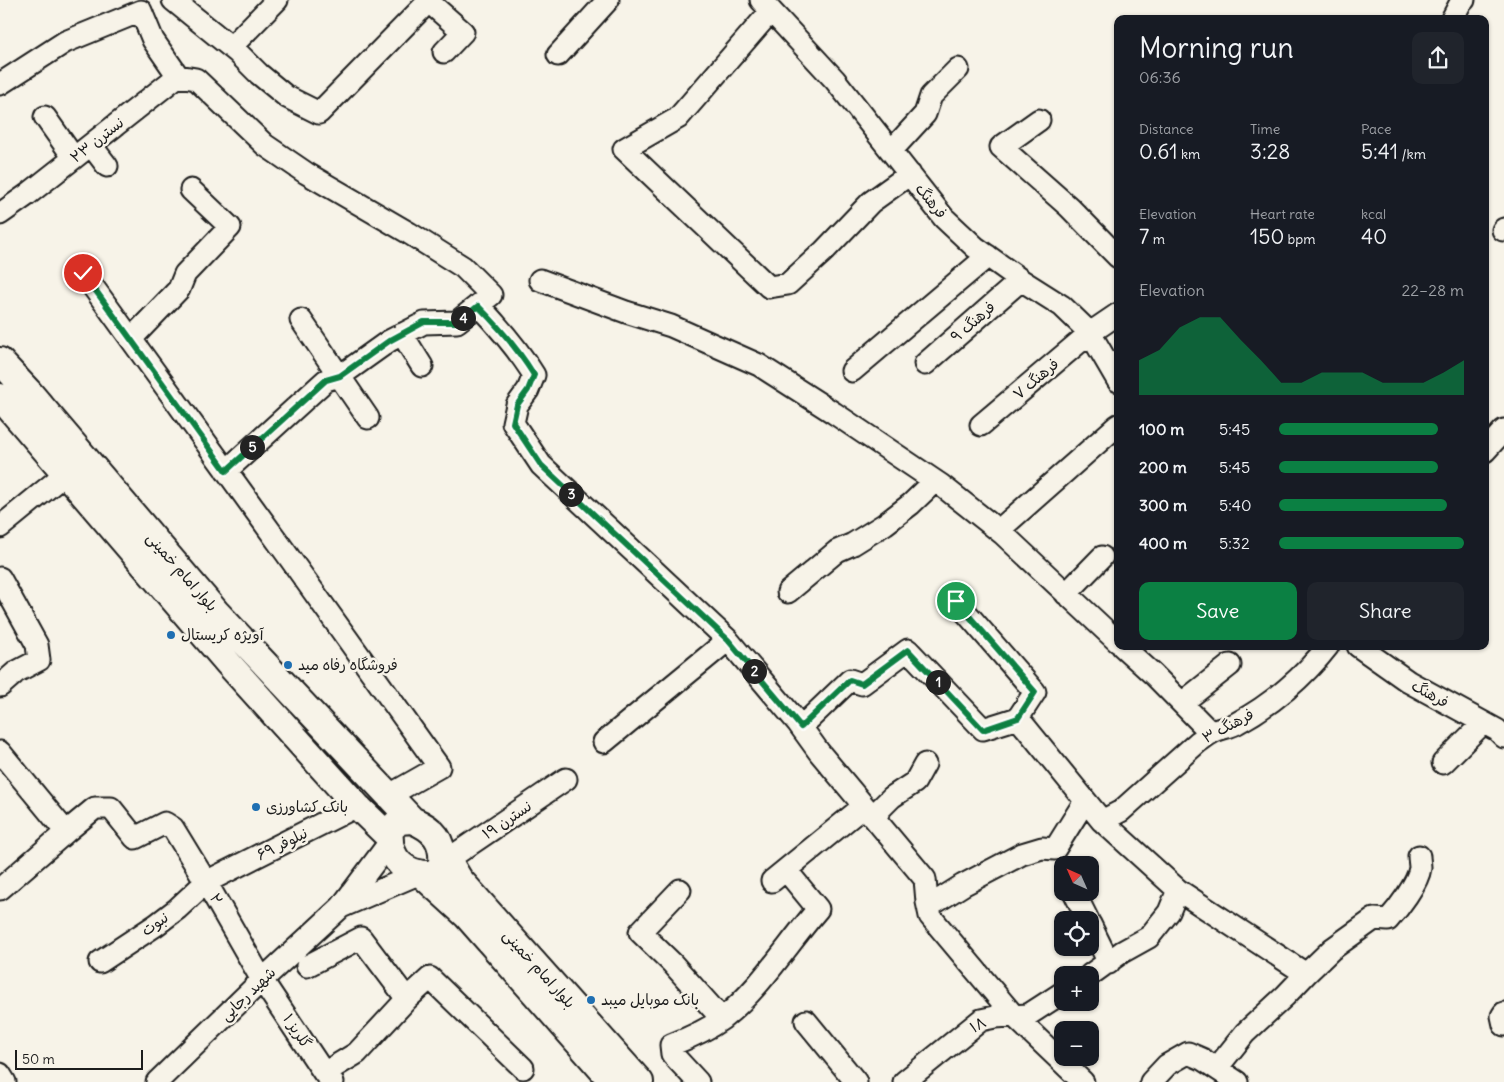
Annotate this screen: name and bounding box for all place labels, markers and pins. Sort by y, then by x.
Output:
pin [62,252,104,294]
pin: 4 [450,306,476,330]
pin: 5 [240,434,264,460]
pin: 3 [558,482,584,506]
pin [935,580,977,622]
place label: آویژه کریستال [181,625,265,644]
marker: آویژه کریستال [165,629,177,641]
place label: فروشگاه رفاه مید [298,655,398,674]
pin: 2 [742,658,766,684]
marker: فروشگاه رفاه مید [282,659,294,671]
pin: 1 [926,670,950,694]
place label: بانک کشاورزی [266,797,348,816]
marker: بانک کشاورزی [250,801,262,813]
place label: بانک موبایل میبد [601,990,699,1009]
marker: بانک موبایل میبد [585,994,597,1006]

